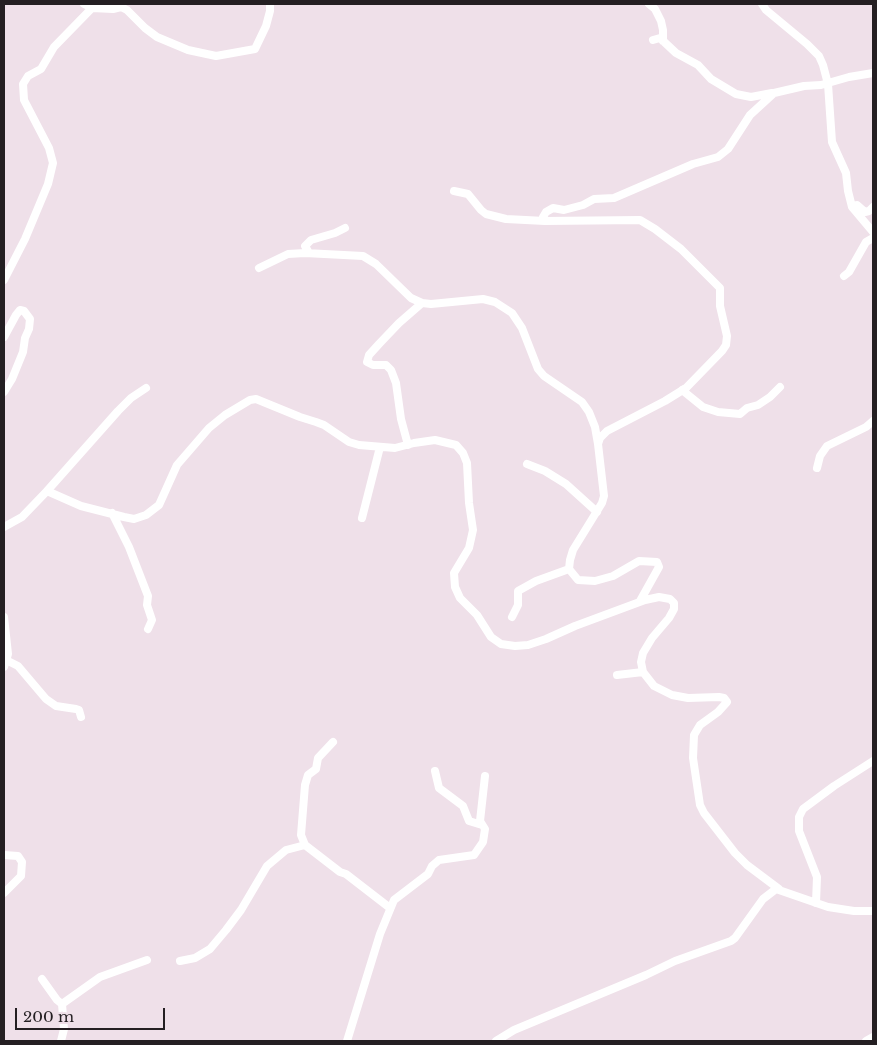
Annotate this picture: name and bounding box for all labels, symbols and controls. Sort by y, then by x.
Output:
scale bar [18,998,168,1030]
text: 200 m [23,1007,74,1026]

